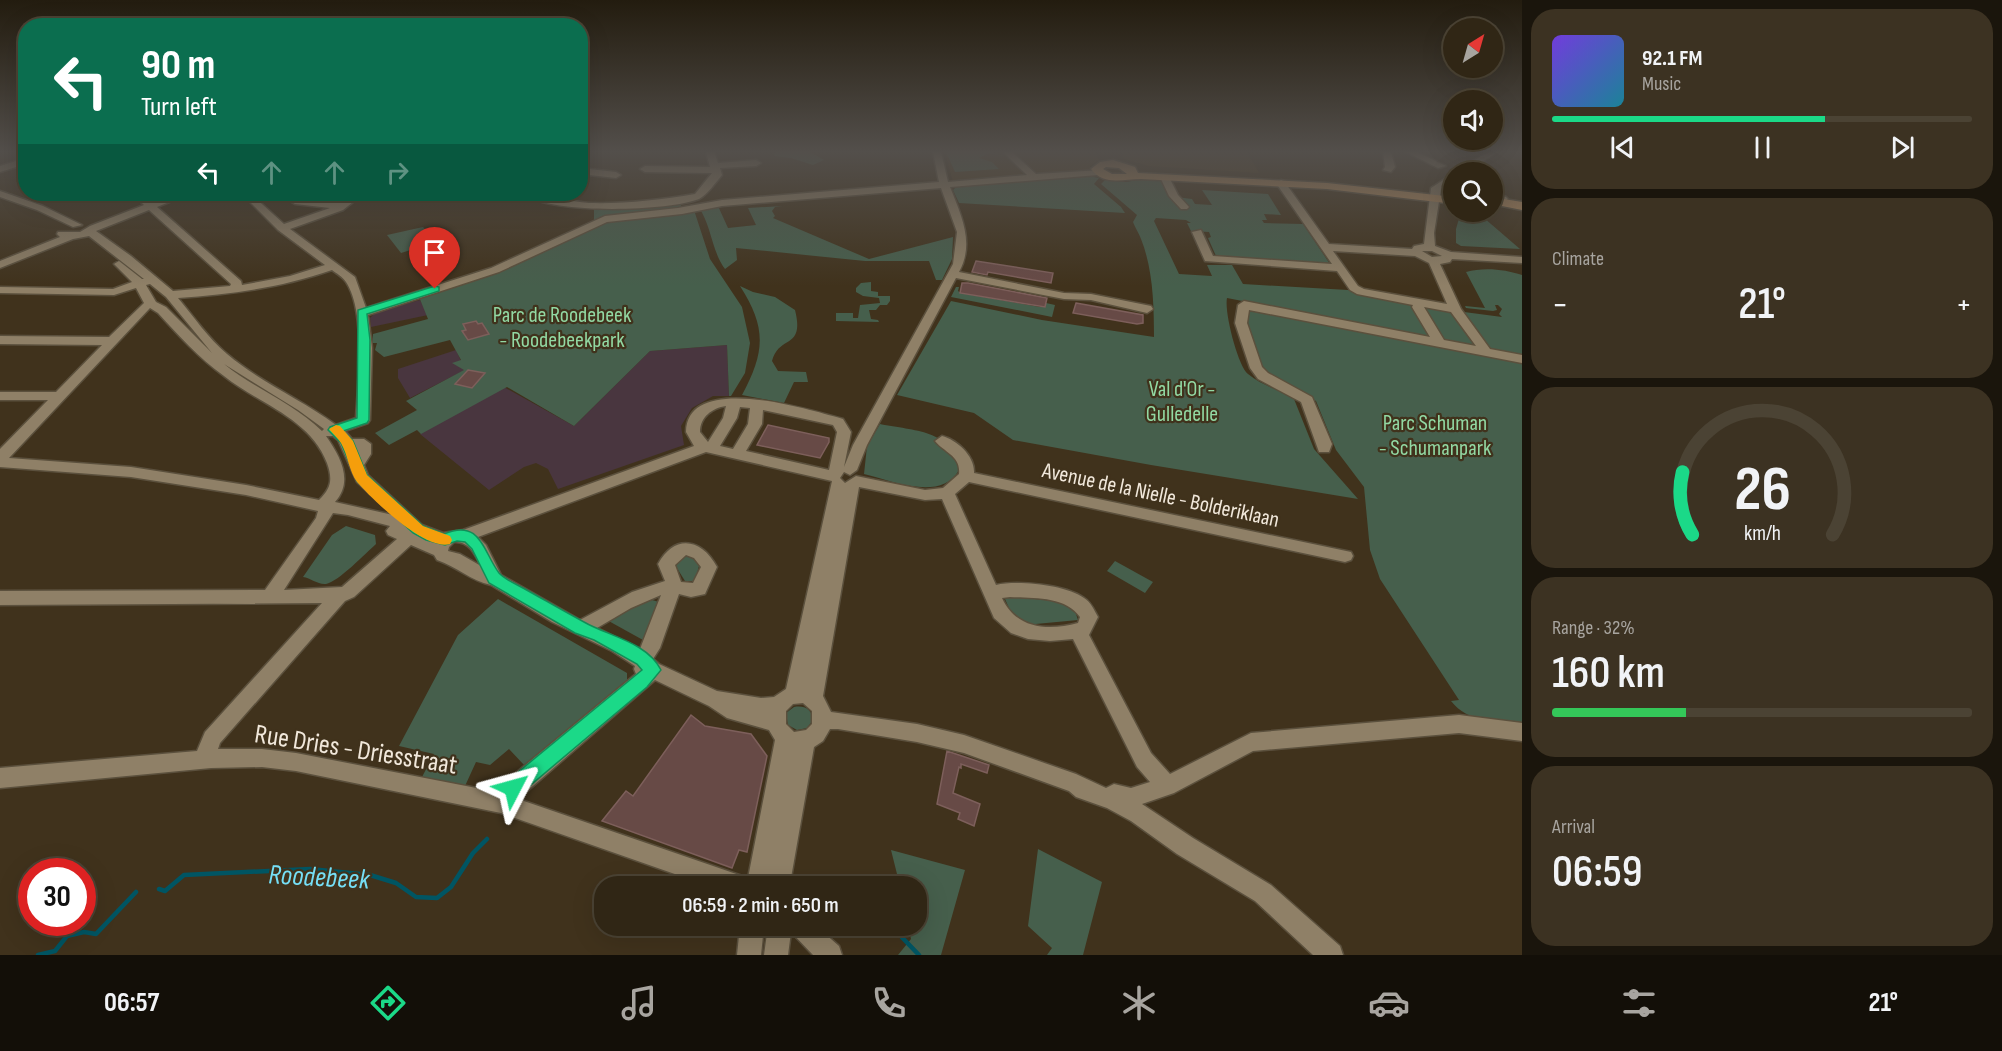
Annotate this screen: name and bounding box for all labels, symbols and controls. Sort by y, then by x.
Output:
north arrow [1443,18,1503,78]
map controls [1443,18,1503,222]
text: 90 m [141,40,215,91]
icon: left [42,42,120,120]
text: 92.1 FM [1642,45,1702,72]
text: Music [1642,72,1681,96]
button: sound [1443,90,1503,150]
text: Turn left [141,91,217,123]
icon: previous [1606,131,1639,164]
icon: pause [1746,131,1779,164]
icon: next [1886,131,1919,164]
icon: left [192,156,225,189]
icon: ahead [255,156,288,189]
icon: ahead [318,156,351,189]
icon: right [381,156,414,189]
button: search [1443,162,1503,222]
pin [409,227,460,289]
icon: arrive [418,236,451,269]
text: Climate [1552,247,1604,271]
text: 21° [1738,277,1786,332]
text: − [1552,285,1568,325]
text: + [1956,285,1972,325]
park label: Parc de Roodebeek - Roodebeekpark [493,302,632,354]
park label: Val d'Or - Gulledelle [1146,376,1218,428]
park label: Parc Schuman - Schumanpark [1379,410,1492,462]
text: 26 [1734,453,1790,528]
street label: Avenue de la Nielle - Bolderiklaan [1039,457,1282,534]
text: km/h [1743,521,1781,546]
text: Range · 32% [1552,616,1635,640]
text: 160 km [1552,646,1665,701]
street label: Rue Dries - Driesstraat [252,718,459,782]
position arrow [481,756,545,820]
text: Arrival [1552,815,1595,839]
text: 06:59 [1552,845,1643,900]
speed limit sign: 30 [18,858,96,936]
water label: Roodebeek [268,858,372,897]
text: 06:59 · 2 min · 650 m [682,892,839,919]
icon: directions [367,982,409,1024]
icon: music [618,982,660,1024]
icon: phone [868,982,910,1024]
icon: climate [1118,982,1160,1024]
icon: car [1368,982,1410,1024]
icon: filters [1618,982,1660,1024]
text: 06:57 [104,987,159,1019]
text: 21° [1869,987,1898,1019]

